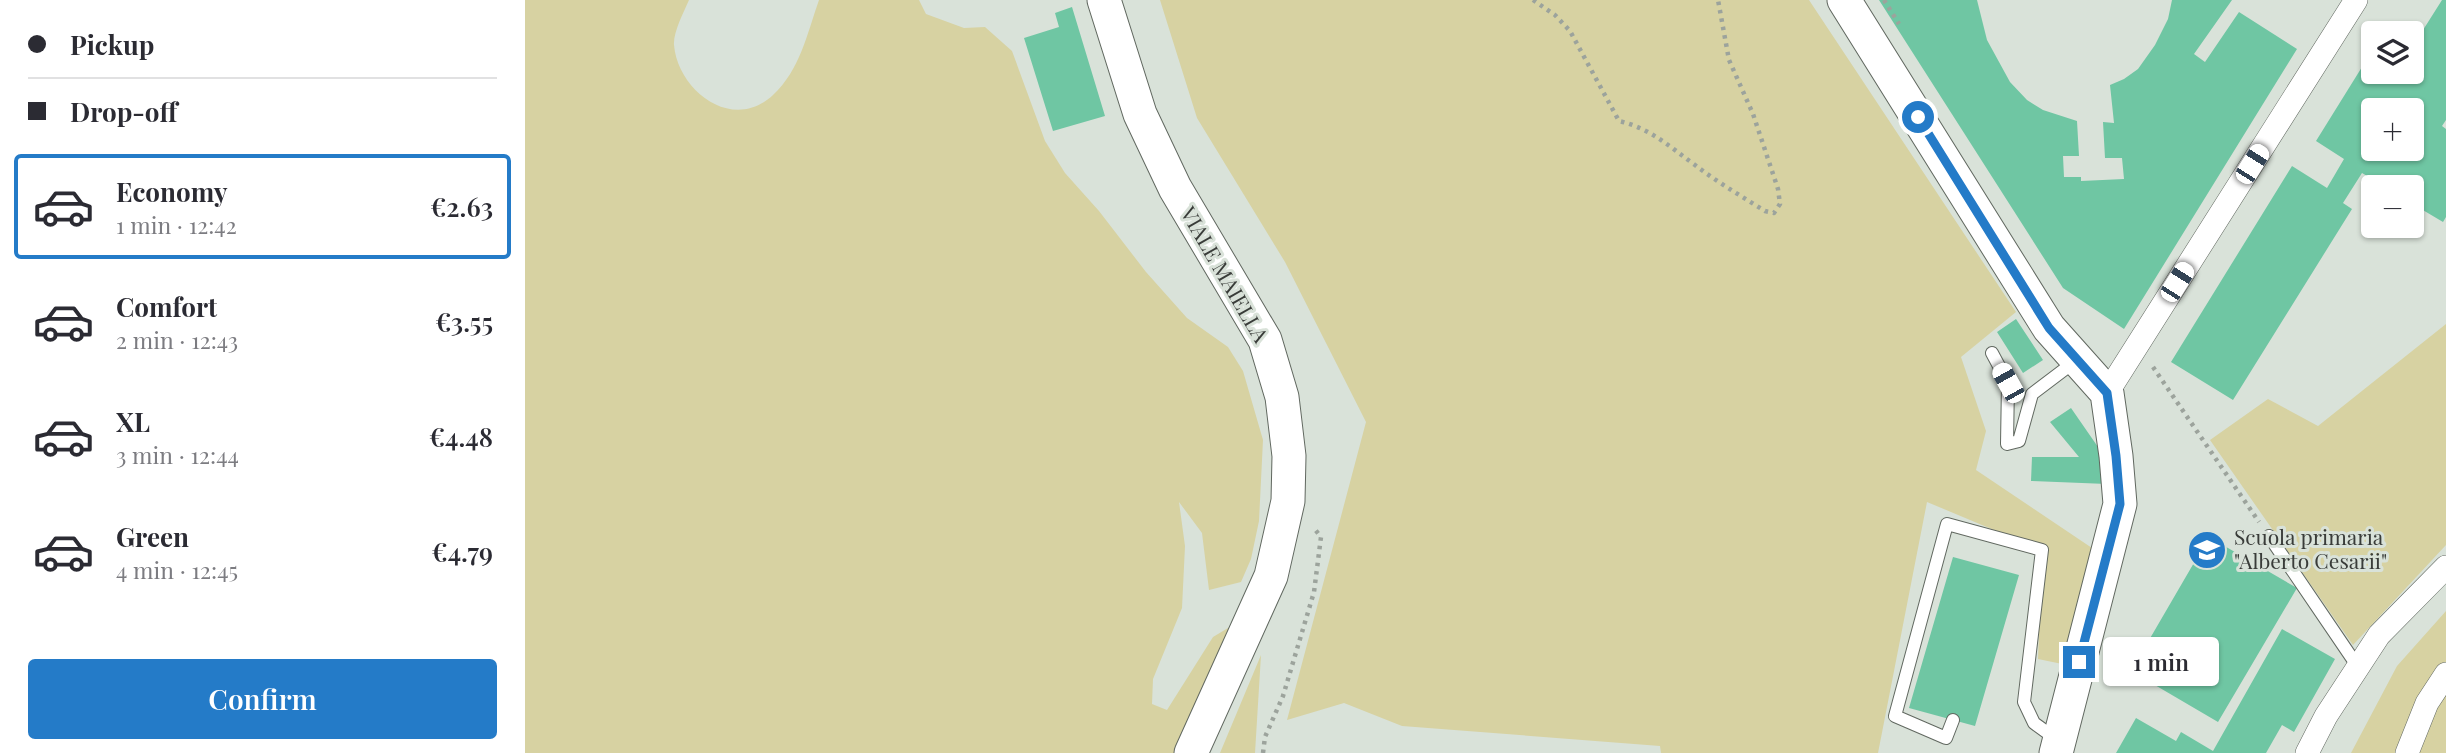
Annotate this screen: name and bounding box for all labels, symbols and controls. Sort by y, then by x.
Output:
map controls [2361,21,2424,238]
button: layers [2361,21,2424,84]
text: Pickup [70,27,154,62]
text: Drop-off [70,94,177,129]
button: + [2361,98,2424,161]
route start [1902,101,1934,133]
car [2232,141,2273,187]
text: Economy [116,174,227,209]
icon: car [32,175,95,238]
button: − [2361,175,2424,238]
text: €2.63 [430,189,493,224]
street label: VIALE MAIELLA [1175,200,1276,348]
text: 1 min · 12:42 [116,209,237,240]
car [2157,259,2198,305]
text: Comfort [116,289,217,324]
icon: car [32,290,95,353]
text: €3.55 [435,304,493,339]
text: 2 min · 12:43 [116,324,238,355]
car [1989,360,2028,406]
text: XL [116,404,150,439]
icon: car [32,405,95,468]
text: €4.48 [429,419,493,454]
text: 3 min · 12:44 [116,439,239,470]
text: Green [116,519,189,554]
icon: car [32,520,95,583]
place label: Scuola primaria "Alberto Cesarii" [2234,522,2387,574]
school or university icon: Scuola primaria "Alberto Cesarii" [2186,529,2228,571]
text: €4.79 [432,534,493,569]
text: 4 min · 12:45 [116,554,238,585]
callout: 1 min [2103,638,2219,686]
route end [2063,646,2095,678]
text: 1 min [2133,646,2189,677]
button: Confirm [28,659,497,739]

